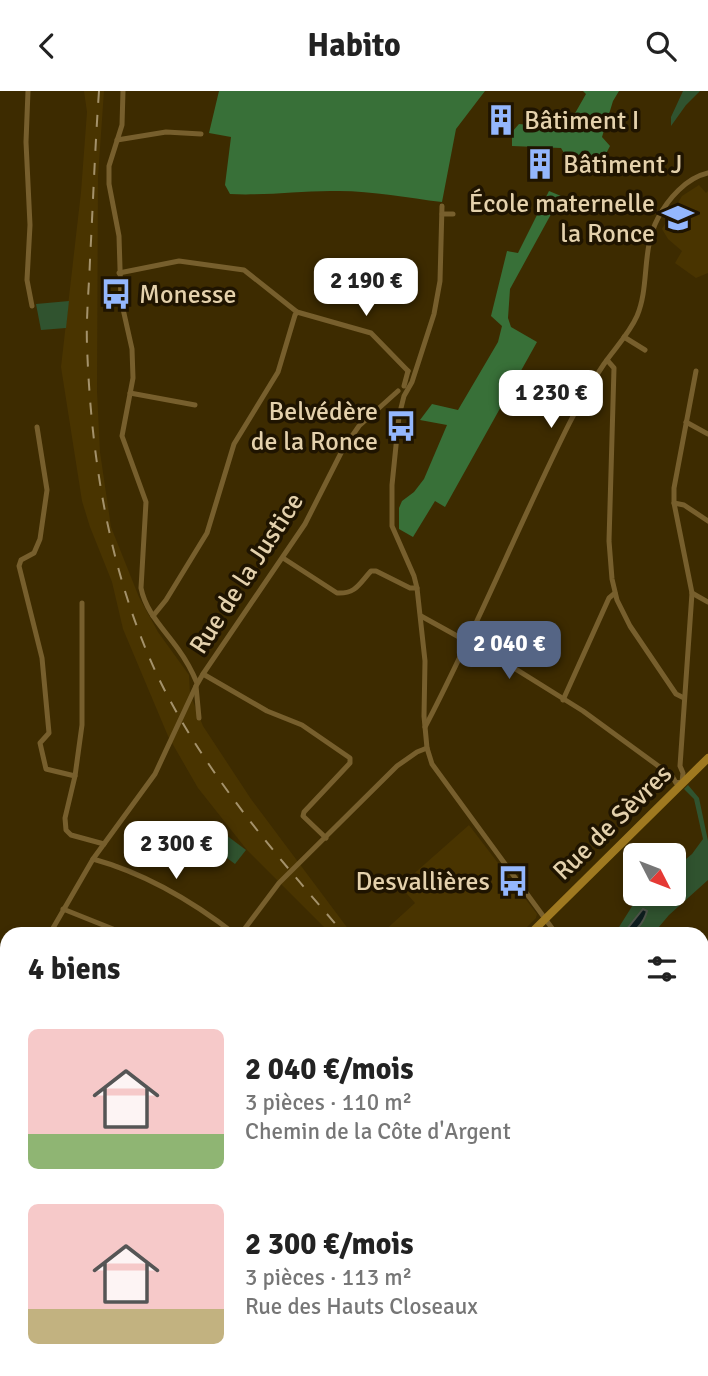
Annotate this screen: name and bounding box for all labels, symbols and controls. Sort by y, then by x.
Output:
text: Habito [307,26,401,65]
icon: back [28,27,66,65]
icon: search [642,27,680,65]
building icon: Bâtiment I [484,103,518,137]
place label: Bâtiment I [524,105,639,137]
building icon: Bâtiment J [523,147,557,181]
place label: Bâtiment J [563,149,682,181]
place label: École maternelle la Ronce [469,188,655,250]
school or university icon: École maternelle la Ronce [661,201,695,235]
pin: 2 190 € [301,259,431,318]
text: 2 190 € [330,266,402,295]
bus stop icon: Monesse [99,277,133,311]
place label: Monesse [139,279,236,311]
pin: 1 230 € [486,371,616,430]
text: 1 230 € [515,378,587,407]
place label: Belvédère de la Ronce [251,396,378,458]
bus stop icon: Belvédère de la Ronce [384,409,418,443]
street label: Rue de la Justice [183,487,311,660]
pin: 2 040 € [444,621,574,681]
text: 2 040 € [473,629,545,658]
street label: Rue de Sèvres [547,758,679,887]
pin: 2 300 € [111,821,241,881]
text: 2 300 € [140,829,212,858]
north arrow [623,843,686,907]
map controls [623,843,686,906]
bus stop icon: Desvallières [496,864,530,898]
place label: Desvallières [355,866,490,898]
icon: filters [643,950,681,988]
text: 4 biens [28,951,120,988]
text: 2 040 €/mois [245,1051,414,1088]
icon: home [84,1057,168,1141]
text: 3 pièces · 110 m² [245,1088,412,1117]
text: Chemin de la Côte d'Argent [245,1117,511,1146]
text: 2 300 €/mois [245,1226,414,1263]
icon: home [84,1232,168,1316]
text: 3 pièces · 113 m² [245,1263,412,1292]
text: Rue des Hauts Closeaux [245,1292,478,1321]

